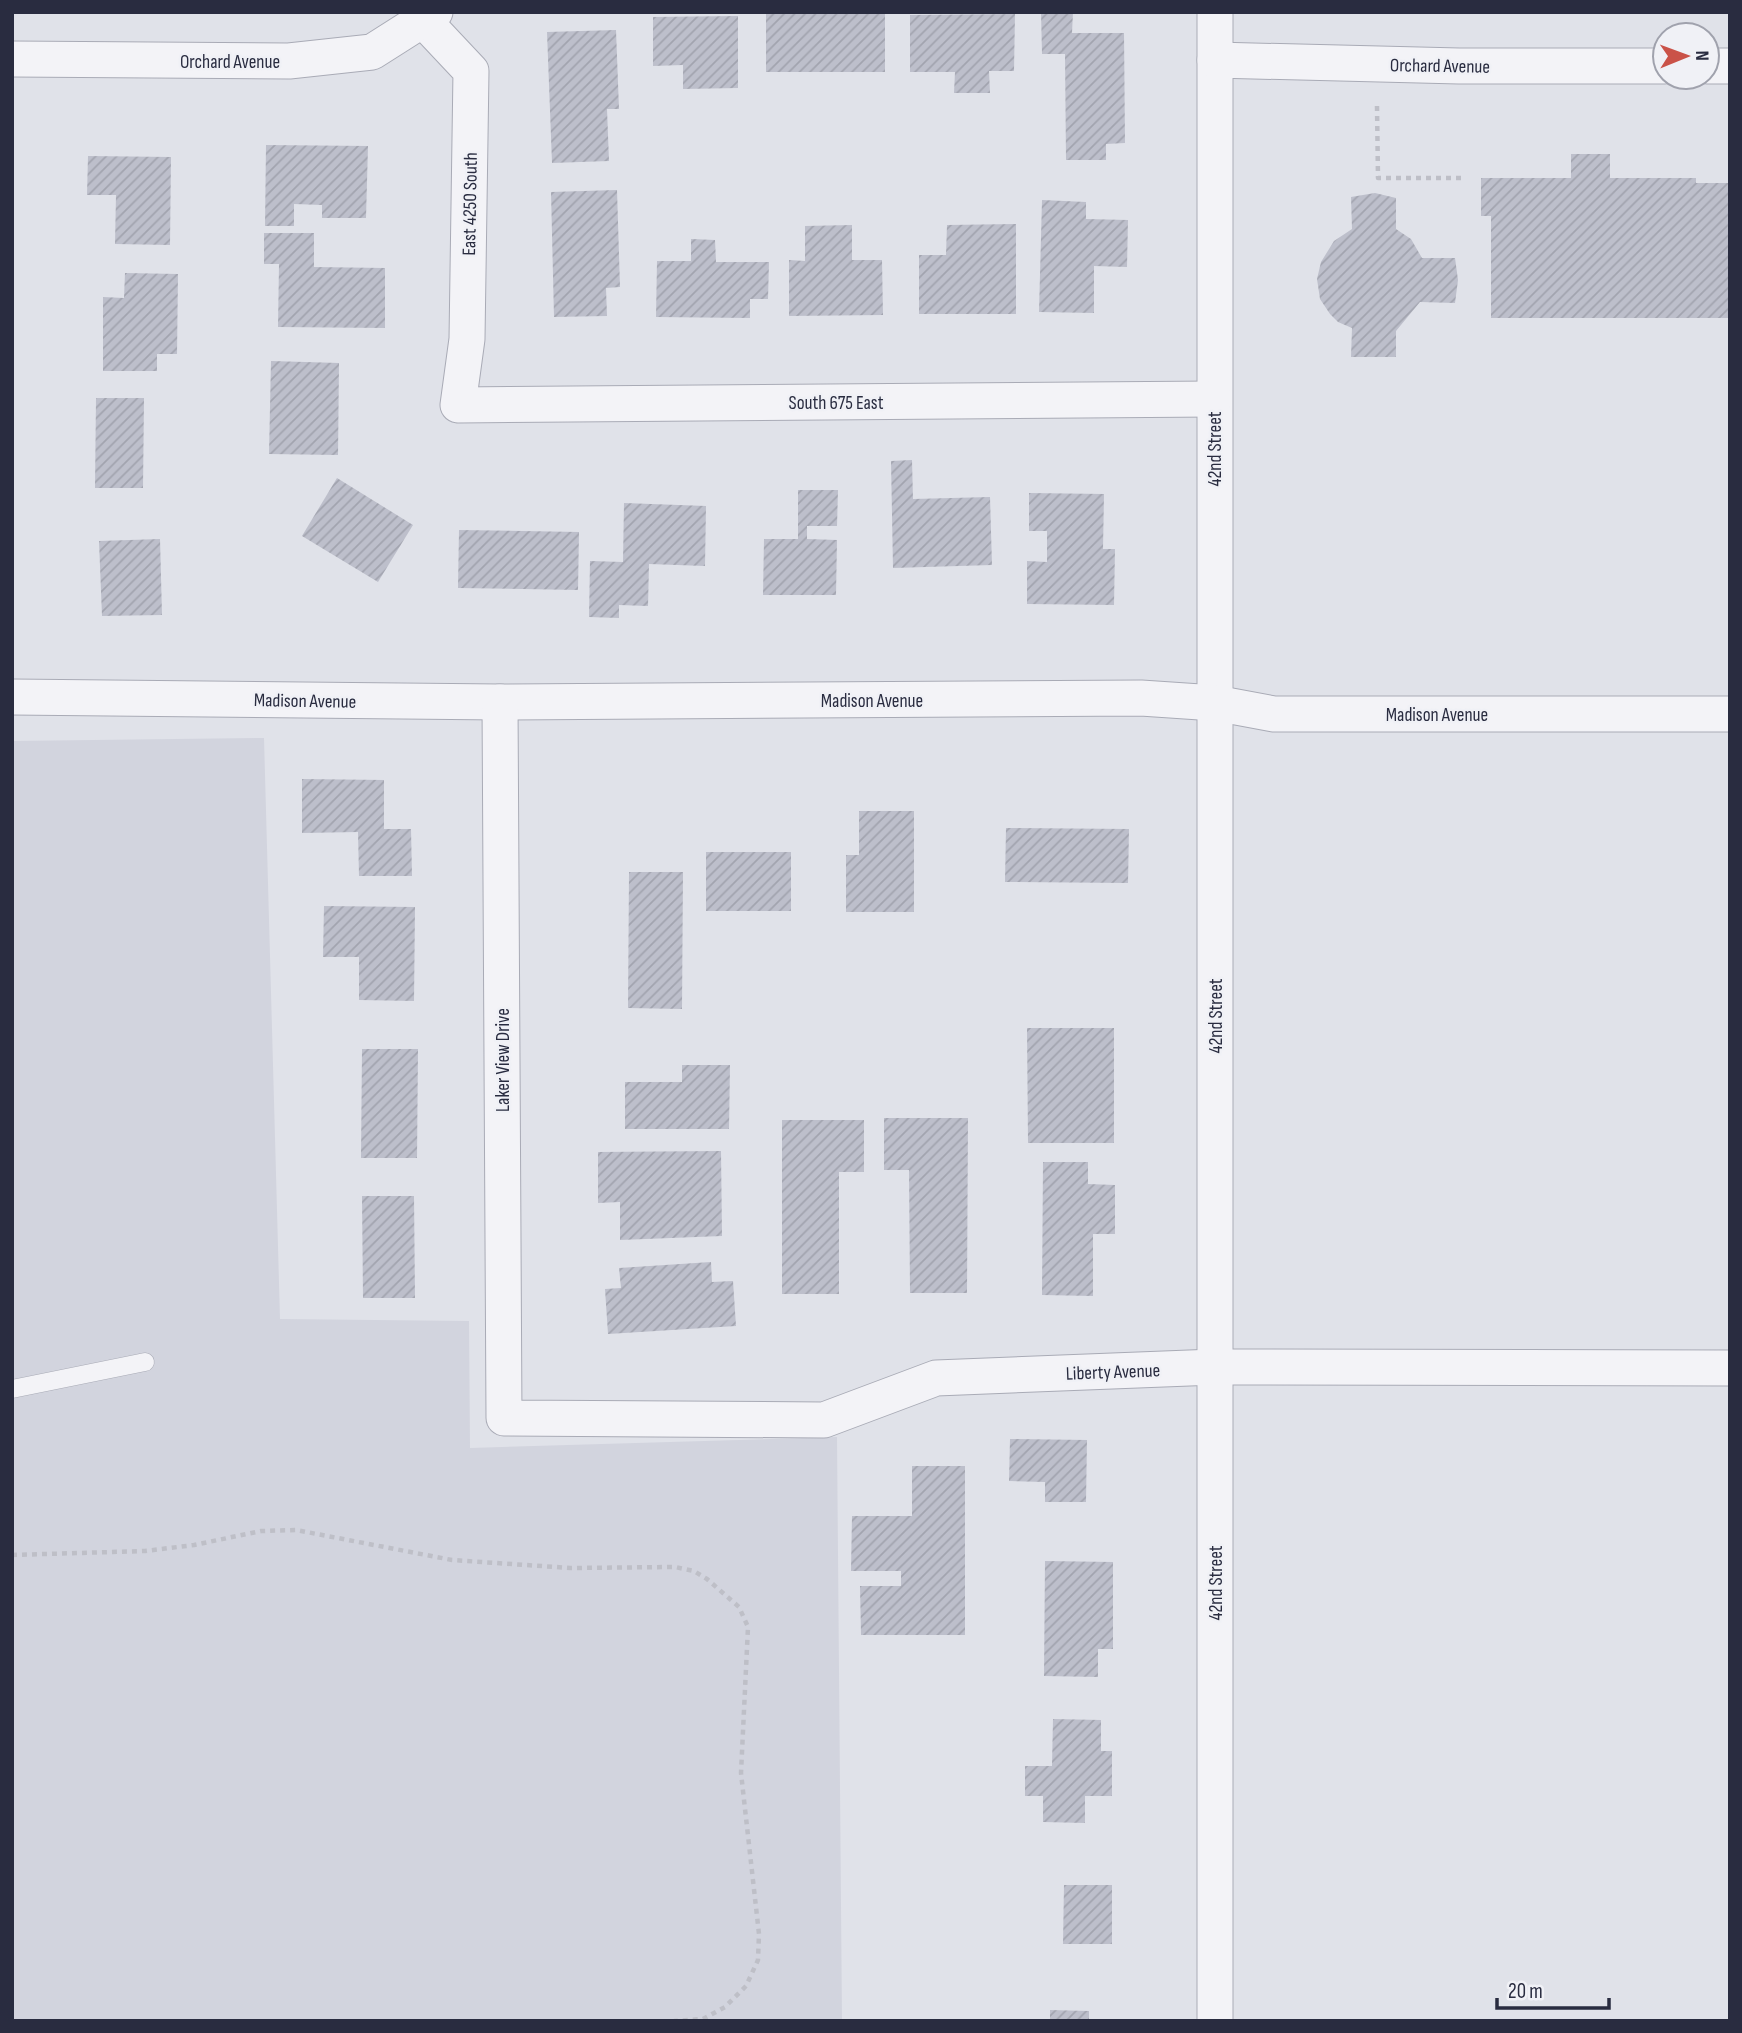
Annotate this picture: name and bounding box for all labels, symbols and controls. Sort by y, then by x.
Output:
north arrow [1651,21,1721,91]
text: N [1690,50,1713,61]
street label: Orchard Avenue [180,51,280,74]
street label: Orchard Avenue [1390,54,1490,79]
street label: East 4250 South [458,152,483,256]
street label: South 675 East [789,392,884,415]
street label: 42nd Street [1204,411,1227,487]
street label: Madison Avenue [254,689,356,714]
street label: Madison Avenue [821,690,923,713]
street label: Madison Avenue [1386,704,1488,727]
street label: 42nd Street [1205,978,1228,1054]
street label: Laker View Drive [492,1008,515,1112]
street label: Liberty Avenue [1065,1359,1161,1386]
street label: 42nd Street [1205,1545,1228,1621]
scale bar [1497,1966,1609,2010]
text: 20 m [1508,1979,1543,2004]

